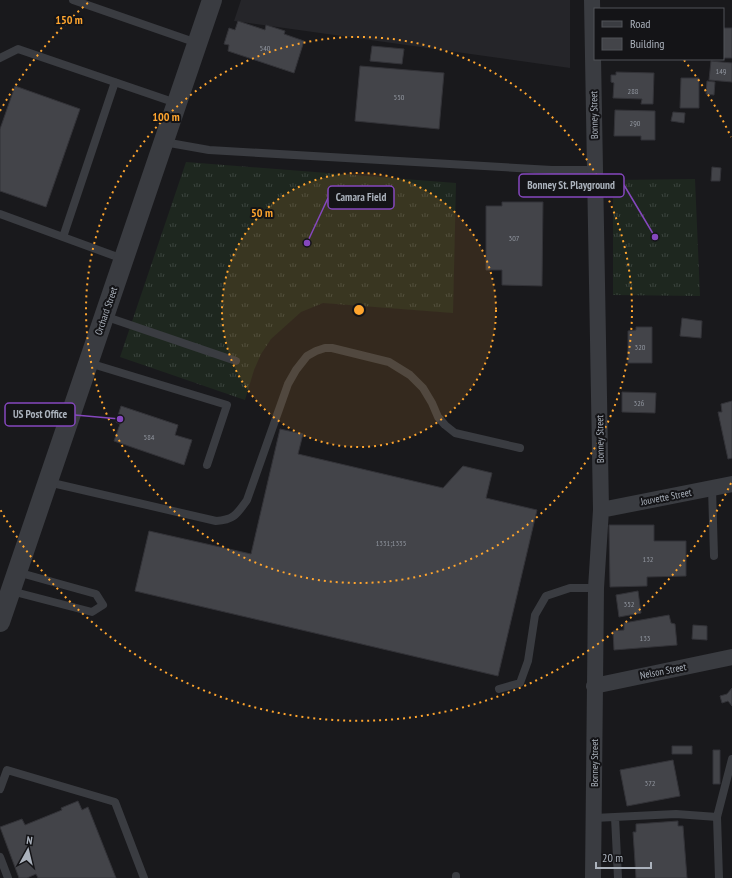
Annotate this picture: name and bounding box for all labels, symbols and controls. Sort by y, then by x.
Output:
legend [594,8,724,60]
text: 150 m [55,12,83,27]
text: Road [630,16,650,31]
text: Building [630,36,665,51]
house number: 540 [260,43,271,53]
house number: 149 [716,66,727,76]
house number: 288 [628,86,639,96]
street label: Bonney Street [587,91,601,139]
house number: 550 [394,92,405,102]
text: 100 m [152,109,180,124]
house number: 290 [630,118,641,128]
callout: Bonney St. Playground [519,174,624,197]
text: Bonney St. Playground [527,178,615,192]
callout: Camara Field [328,186,394,209]
text: Camara Field [336,190,386,204]
text: 50 m [251,205,273,220]
house number: 307 [509,233,520,243]
street label: Orchard Street [92,285,120,337]
centre of rings [352,303,366,317]
house number: 320 [635,342,646,352]
house number: 326 [634,398,645,408]
callout: US Post Office [5,403,75,426]
text: US Post Office [13,407,67,421]
street label: Bonney Street [593,415,607,463]
house number: 584 [144,432,155,442]
street label: Jouvette Street [639,486,693,508]
house number: 1331;1335 [376,538,406,548]
house number: 132 [643,554,654,564]
house number: 352 [624,599,635,609]
house number: 133 [640,633,651,643]
street label: Nelson Street [639,660,687,682]
street label: Bonney Street [588,739,601,787]
house number: 372 [645,778,656,788]
north arrow [8,830,48,870]
text: N [25,833,33,847]
scale bar [596,844,651,870]
text: 20 m [602,850,623,865]

